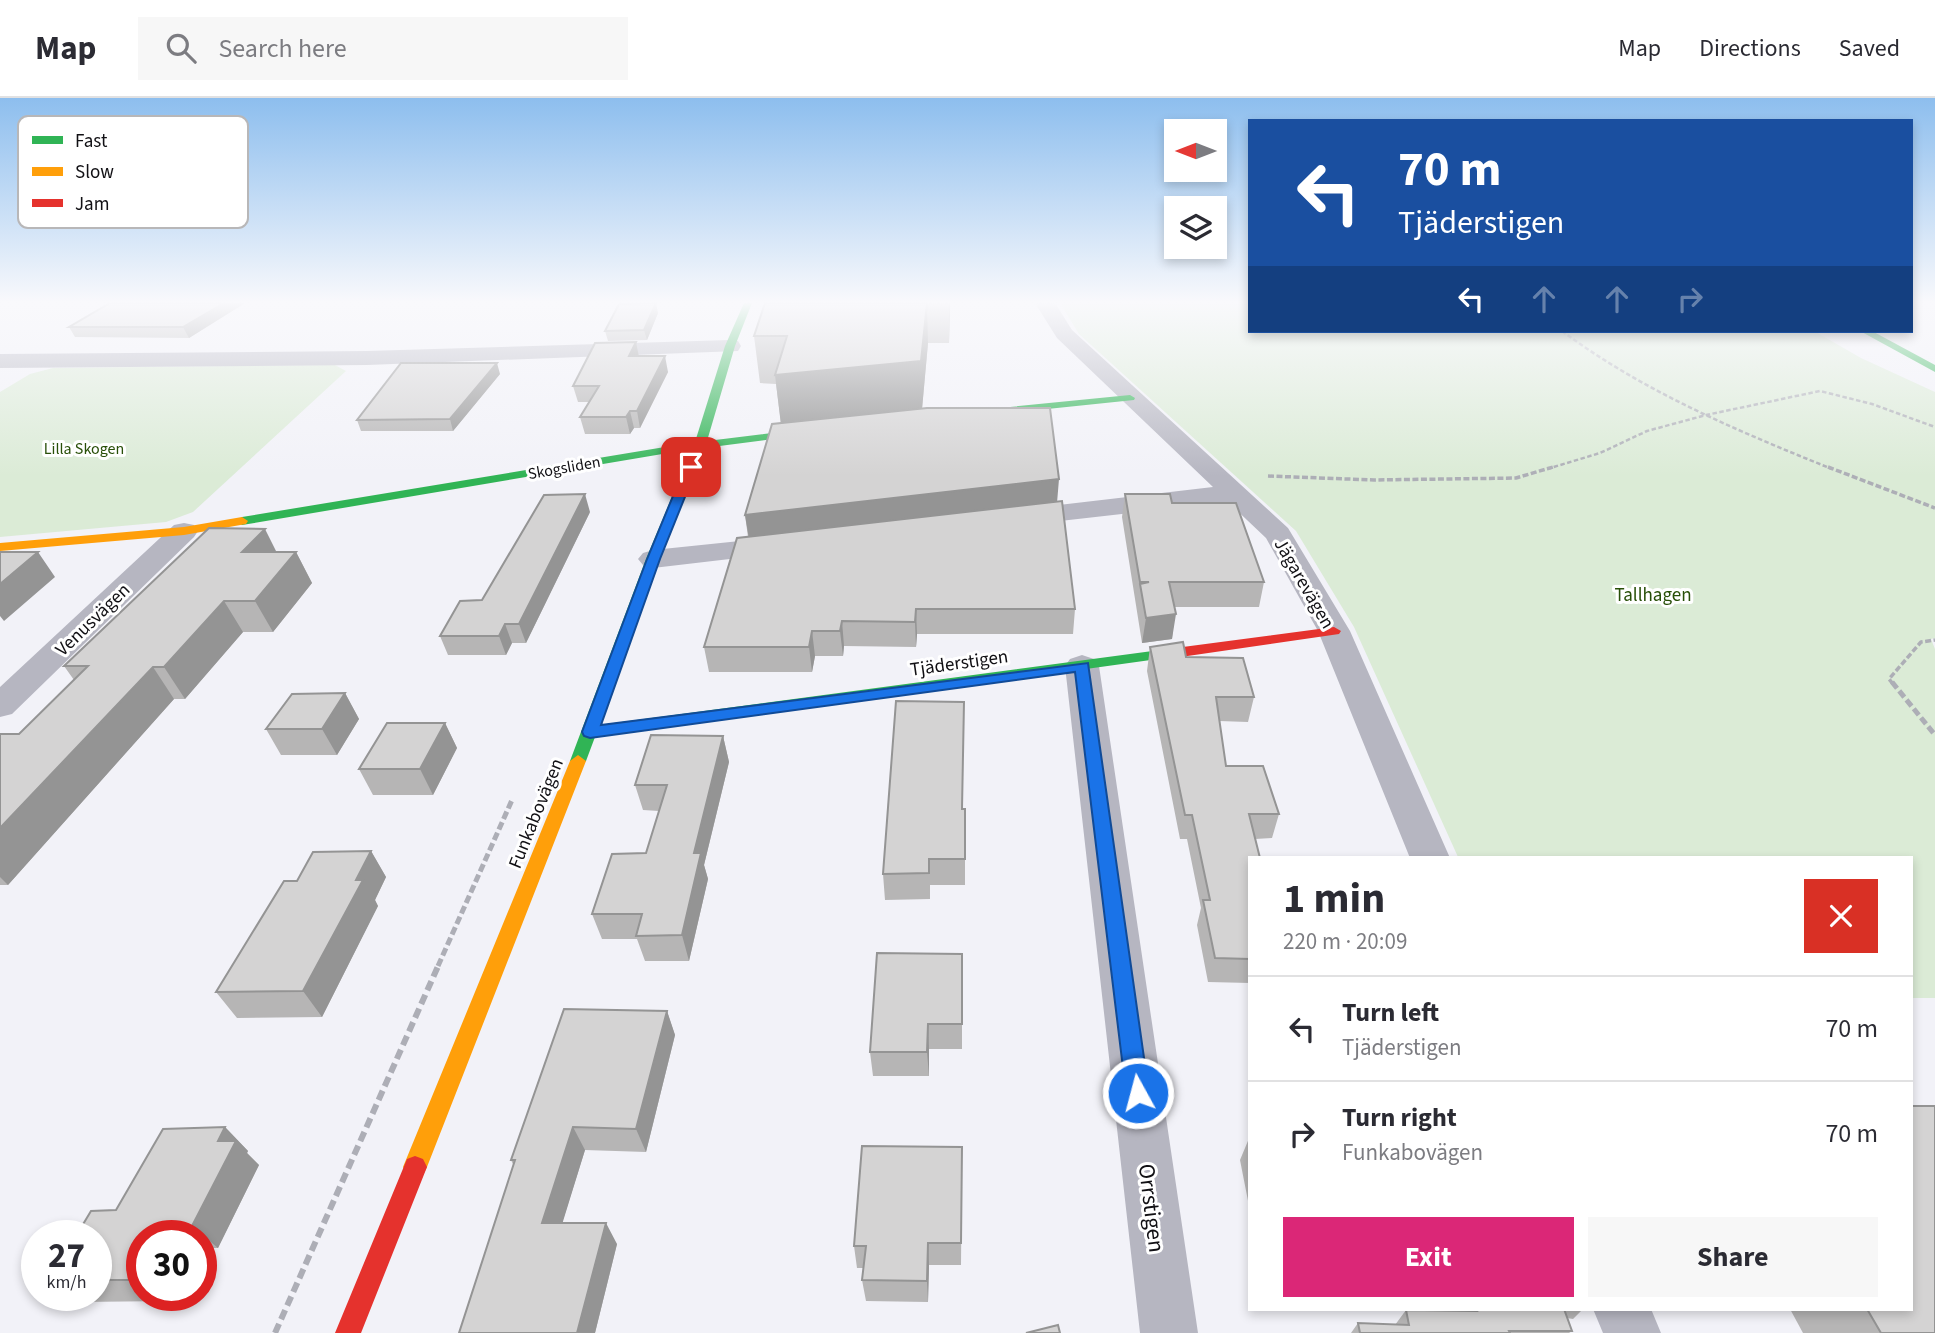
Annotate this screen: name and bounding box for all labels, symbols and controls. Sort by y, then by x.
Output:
search box [138,17,628,80]
text: Map [35,25,96,72]
icon: search [162,29,200,67]
text: Search here [218,30,347,67]
text: Map [1618,31,1661,66]
text: Directions [1699,31,1801,66]
text: Saved [1839,31,1900,66]
legend [18,116,248,228]
north arrow [1164,119,1227,182]
map controls [1164,119,1227,259]
text: Fast [75,128,108,155]
text: 70 m [1398,135,1502,205]
icon: left [1283,147,1374,238]
text: Slow [75,159,114,186]
text: Jam [75,191,109,218]
button: layers [1164,196,1227,259]
text: Tjäderstigen [1398,200,1564,246]
icon: left [1452,280,1490,318]
icon: ahead [1525,280,1563,318]
icon: ahead [1598,280,1636,318]
icon: right [1671,280,1709,318]
pin [661,437,721,497]
park label: Lilla Skogen [44,438,124,460]
icon: arrive [672,448,710,486]
street label: Skogsliden [526,451,602,485]
street label: Jägarevägen [1267,533,1341,634]
street label: Venusvägen [50,577,137,663]
park label: Tallhagen [1614,582,1692,609]
street label: Tjäderstigen [908,643,1010,684]
street label: Funkabovägen [502,754,571,873]
text: 1 min [1283,869,1385,929]
button: close [1804,879,1878,953]
text: 220 m · 20:09 [1283,925,1407,958]
text: Turn left [1342,994,1439,1031]
icon: left [1283,1010,1321,1048]
text: 70 m [1825,1010,1878,1047]
text: Tjäderstigen [1342,1031,1462,1064]
position arrow [1101,1056,1175,1130]
text: Turn right [1342,1099,1457,1136]
icon: right [1283,1115,1321,1153]
text: 70 m [1825,1115,1878,1152]
text: Funkabovägen [1342,1136,1483,1169]
street label: Orrstigen [1130,1162,1173,1254]
button: Exit [1283,1217,1574,1297]
button: Share [1588,1217,1878,1297]
speed limit sign: 30 [126,1220,217,1311]
text: 27 [48,1231,85,1281]
text: km/h [47,1270,86,1295]

